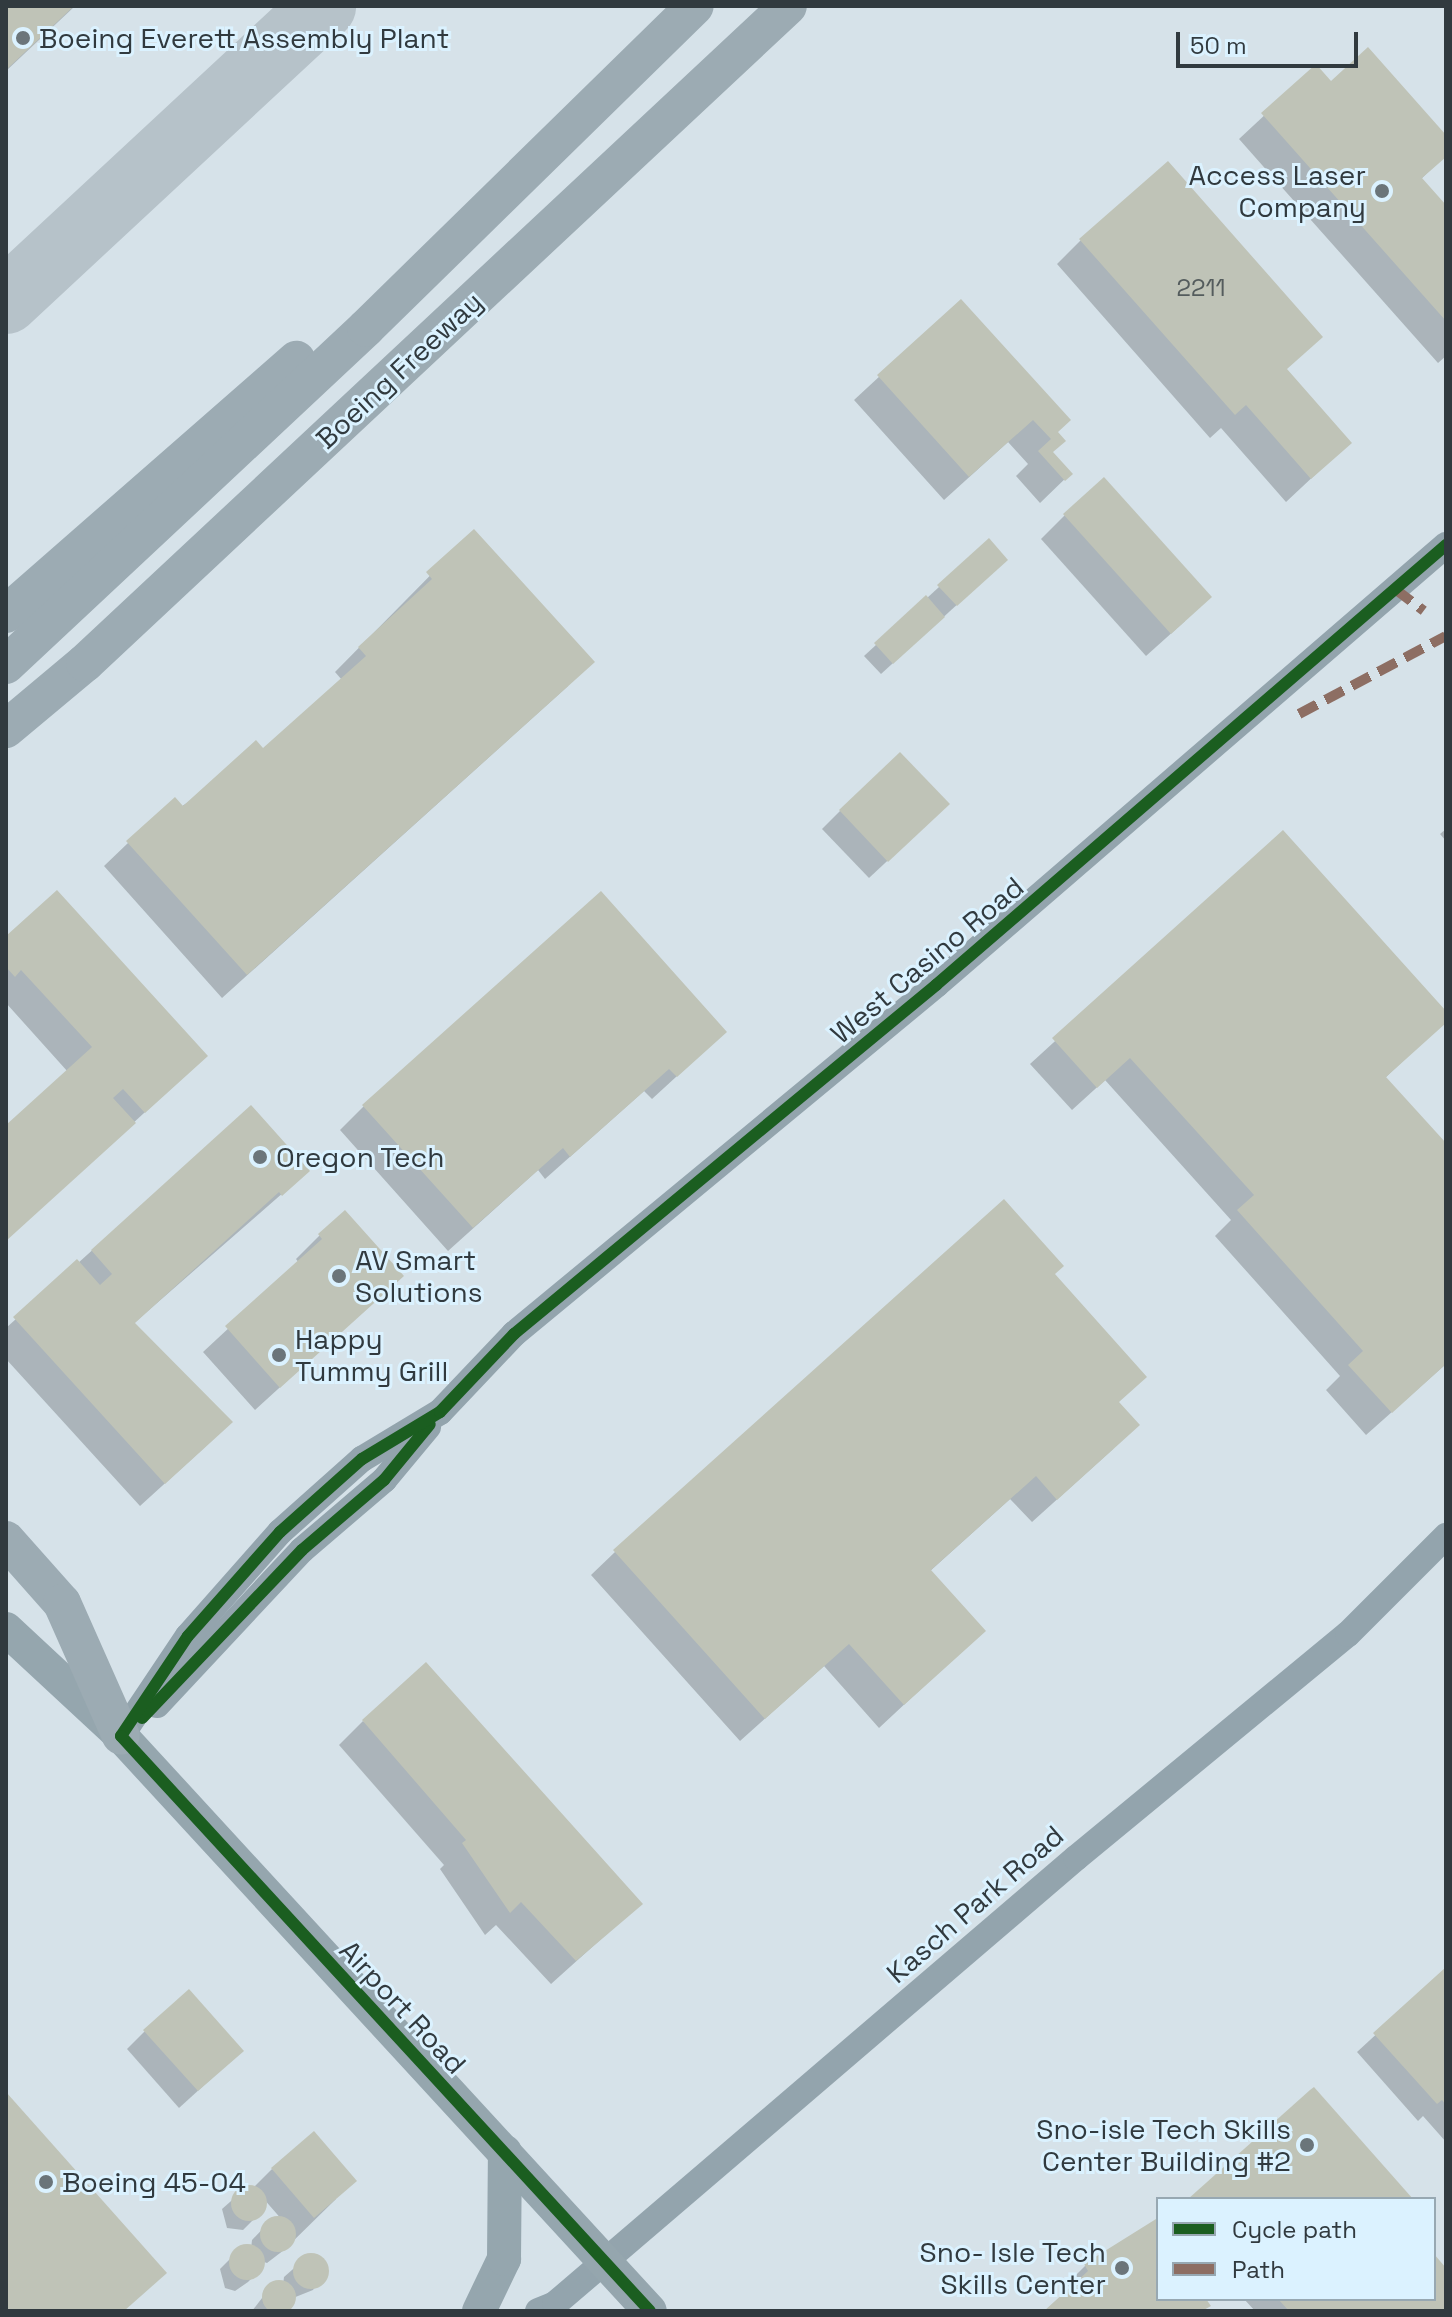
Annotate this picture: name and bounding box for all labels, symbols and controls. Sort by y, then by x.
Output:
scale bar [1180,16,1362,66]
place label: Boeing Everett Assembly Plant [39,21,450,55]
marker: Boeing Everett Assembly Plant [14,29,32,47]
text: 50 m [1190,30,1247,61]
place label: Access Laser Company [1188,158,1366,224]
marker: Access Laser Company [1373,182,1391,200]
house number: 2211 [1176,274,1226,302]
street label: Boeing Freeway [309,284,489,456]
street label: West Casino Road [824,870,1030,1050]
place label: Oregon Tech [276,1140,445,1174]
marker: Oregon Tech [251,1148,269,1166]
place label: AV Smart Solutions [355,1243,482,1309]
marker: AV Smart Solutions [330,1267,348,1285]
place label: Happy Tummy Grill [295,1322,448,1388]
marker: Happy Tummy Grill [270,1346,288,1364]
street label: Kasch Park Road [880,1818,1070,1990]
street label: Airport Road [333,1933,473,2081]
place label: Sno-isle Tech Skills Center Building #2 [1035,2112,1291,2178]
marker: Sno-isle Tech Skills Center Building #2 [1298,2136,1316,2154]
place label: Boeing 45-04 [62,2165,246,2199]
marker: Boeing 45-04 [37,2173,55,2191]
legend [1156,2197,1436,2301]
text: Cycle path [1232,2214,1357,2245]
place label: Sno- Isle Tech Skills Center [918,2235,1106,2301]
text: Path [1232,2254,1285,2285]
marker: Sno- Isle Tech Skills Center [1113,2259,1131,2277]

